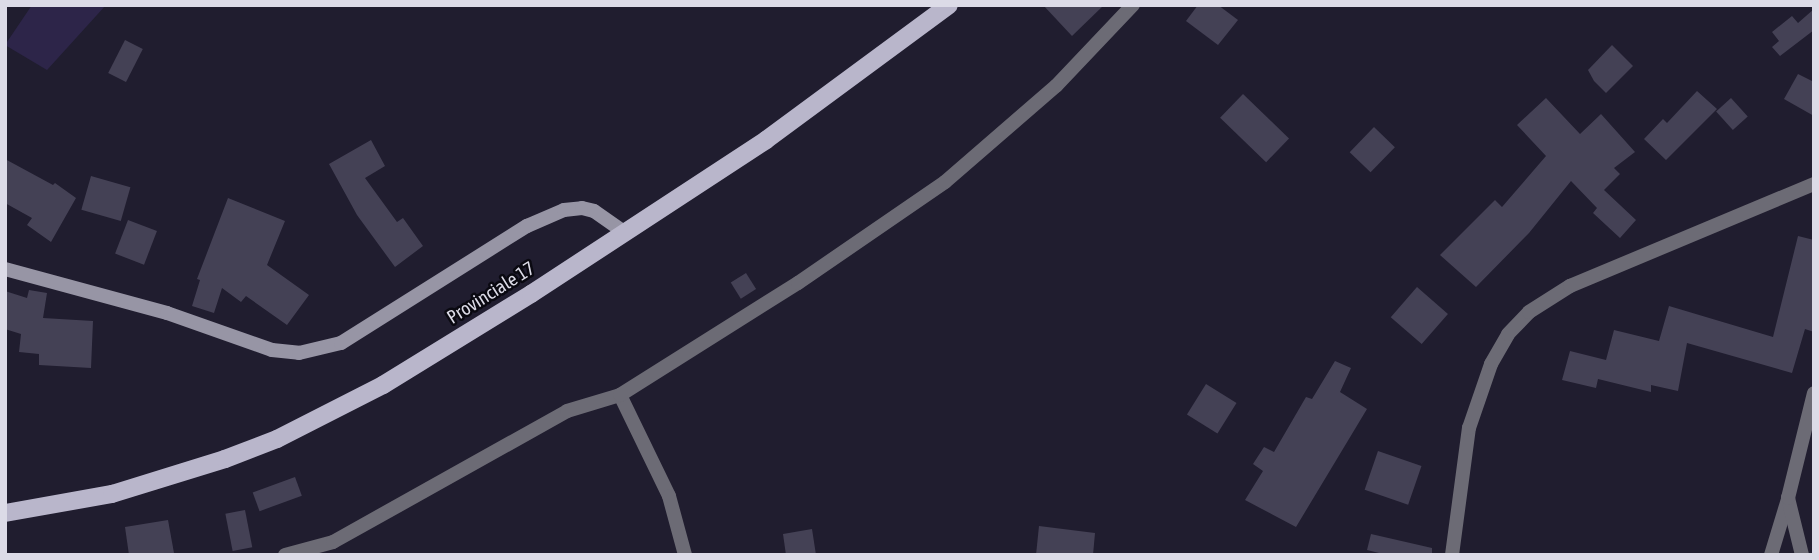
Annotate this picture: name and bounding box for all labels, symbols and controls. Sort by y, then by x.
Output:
street label: Provinciale 17 [443,257,539,329]

